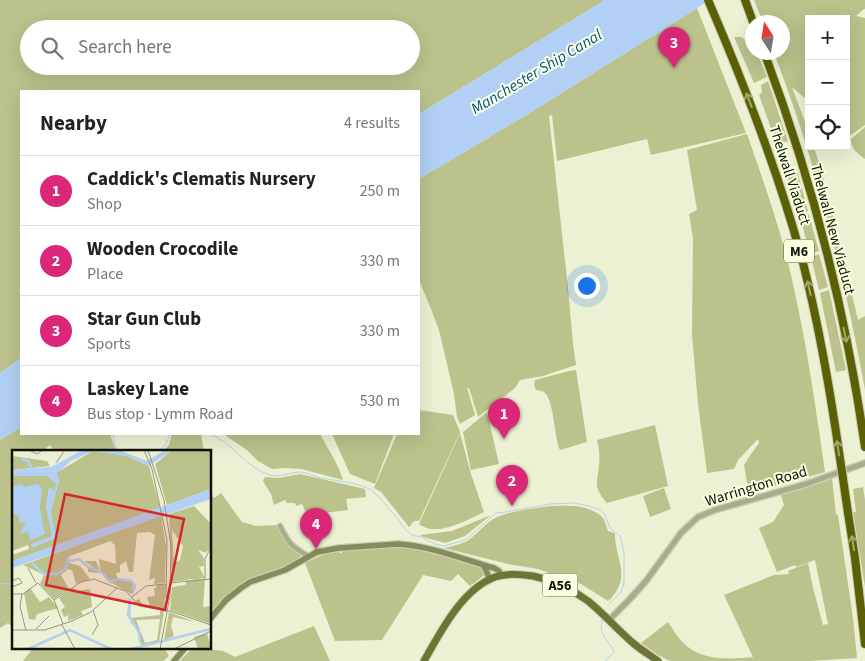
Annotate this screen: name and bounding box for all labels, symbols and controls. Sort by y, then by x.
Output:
north arrow [745,15,790,60]
map controls [805,15,850,150]
button: + [805,15,850,60]
search box [20,20,420,75]
water label: Manchester Ship Canal [467,24,606,120]
pin: 3 [658,27,690,68]
icon: search [38,34,66,62]
text: Search here [78,34,172,61]
button: − [805,60,850,105]
one-way arrow [744,93,753,108]
button: locate [805,105,850,150]
text: Nearby [40,108,107,138]
text: 4 results [344,112,400,134]
street label: Thelwall Viaduct [764,123,816,228]
street label: Thelwall New Viaduct [805,161,860,297]
text: Caddick's Clematis Nursery [87,166,316,193]
text: 1 [52,180,60,202]
text: 250 m [360,180,400,202]
text: Shop [87,193,122,215]
text: Wooden Crocodile [87,236,238,263]
road number: M6 [784,240,814,262]
text: 2 [52,250,60,272]
text: 330 m [360,250,400,272]
text: Place [87,263,123,285]
your location [574,273,600,299]
one-way arrow [804,280,813,296]
text: Star Gun Club [87,306,201,333]
text: 3 [52,320,60,342]
text: 330 m [360,320,400,342]
one-way arrow [841,326,850,342]
text: Sports [87,333,131,355]
text: Laskey Lane [87,376,189,403]
text: 4 [52,390,60,412]
text: 530 m [360,390,400,412]
pin: 1 [488,398,520,439]
text: Bus stop · Lymm Road [87,403,233,425]
one-way arrow [833,440,843,456]
inset map [12,450,211,648]
street label: Warrington Road [703,461,810,512]
pin: 2 [496,465,528,506]
pin: 4 [300,508,332,549]
one-way arrow [847,536,857,552]
road number: A56 [542,574,578,596]

